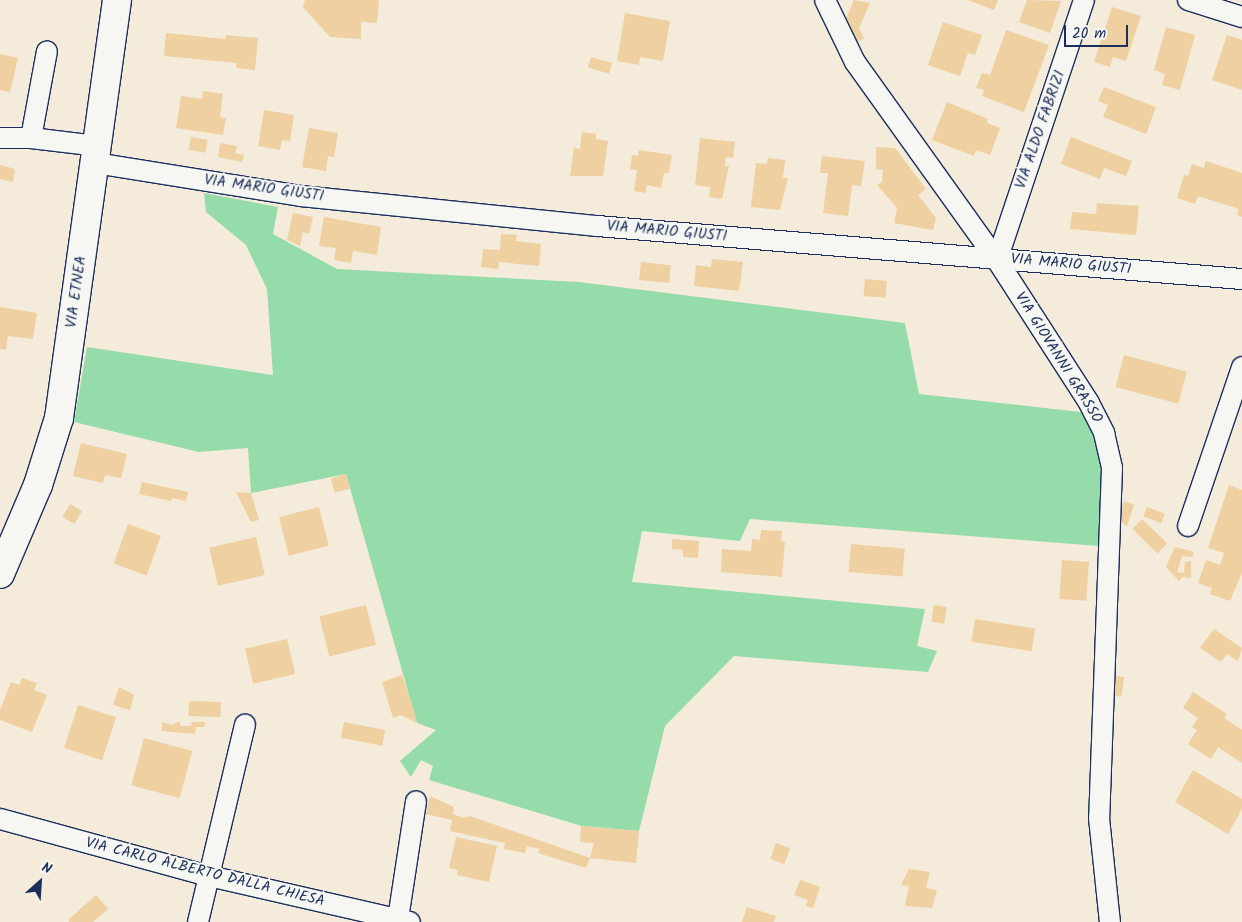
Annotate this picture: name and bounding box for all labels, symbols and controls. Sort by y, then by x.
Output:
scale bar [1067,15,1131,47]
text: 20 m [1072,22,1106,46]
street label: VIA ALDO FABRIZI [1012,69,1070,191]
street label: VIA MARIO GIUSTI [203,172,325,206]
street label: VIA MARIO GIUSTI [606,218,728,246]
street label: VIA MARIO GIUSTI [1010,251,1132,279]
street label: VIA ETNEA [63,255,91,329]
street label: VIA GIOVANNI GRASSO [1010,289,1106,427]
street label: VIA CARLO ALBERTO DALLA CHIESA [84,835,326,911]
north arrow [15,857,65,907]
text: N [38,857,55,880]

